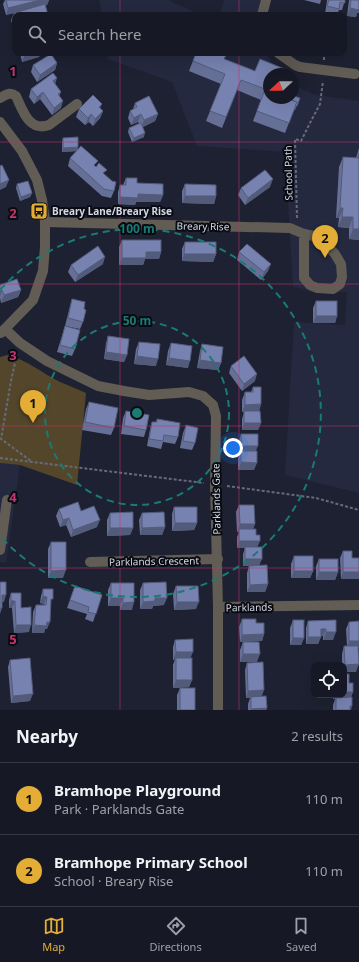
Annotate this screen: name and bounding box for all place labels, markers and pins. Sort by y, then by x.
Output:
bus stop icon: Breary Lane/Breary Rise [29,201,49,221]
place label: Breary Lane/Breary Rise [52,204,172,218]
pin: 2 [312,225,338,258]
pin: 1 [20,390,46,423]
centre of rings [130,406,144,420]

